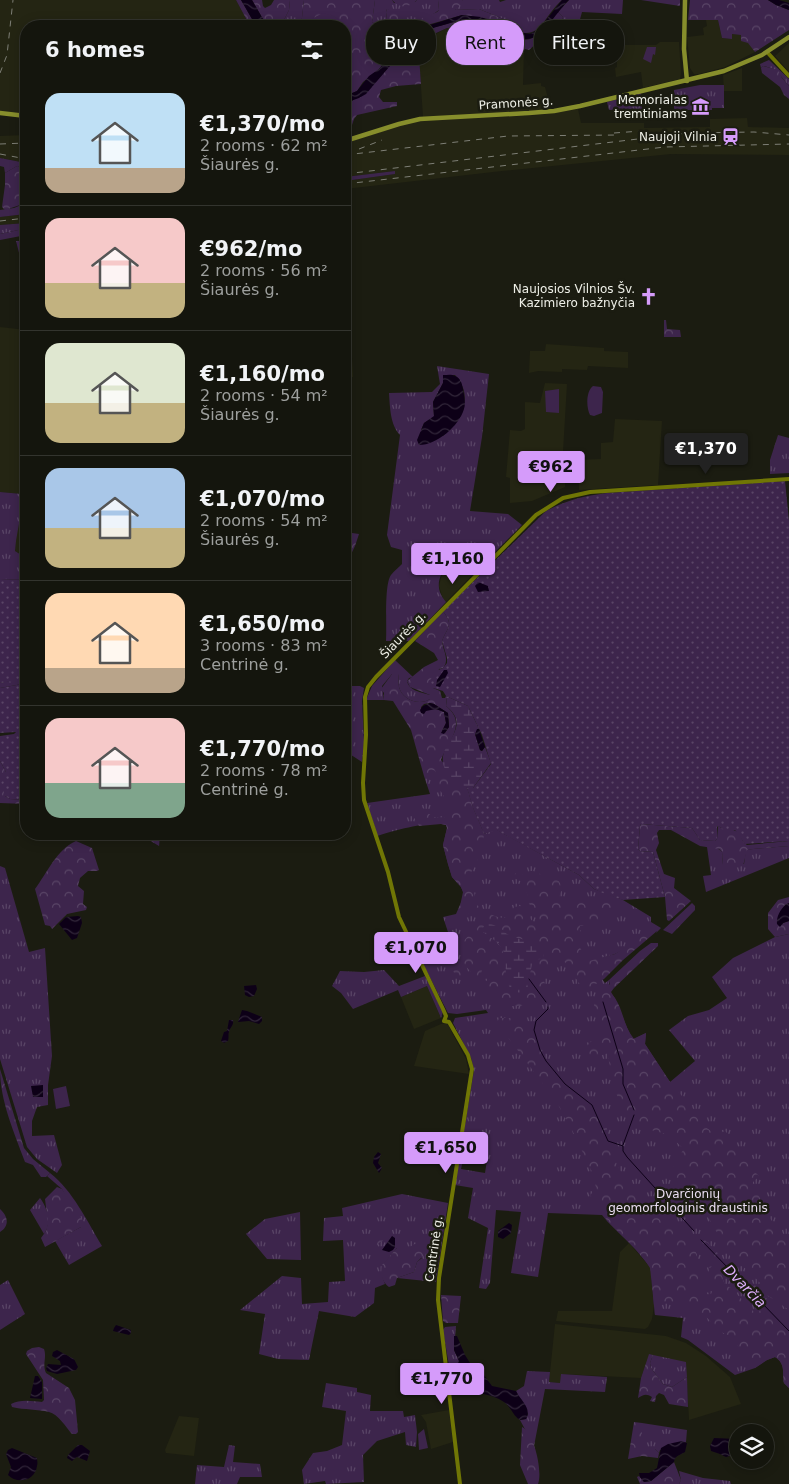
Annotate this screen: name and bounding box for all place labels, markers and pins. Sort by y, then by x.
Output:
place label: Memorialas tremtiniams [614,93,687,121]
museum icon: Memorialas tremtiniams [691,97,711,117]
station icon: Naujoji Vilnia [721,127,741,147]
place label: Naujoji Vilnia [639,130,717,144]
place label: Naujosios Vilnios Šv. Kazimiero bažnyčia [513,281,635,310]
church icon: Naujosios Vilnios Šv. Kazimiero bažnyčia [639,286,659,306]
pin: €1,370 [665,432,747,475]
pin: €962 [521,450,581,493]
pin: €1,160 [412,542,494,585]
pin: €1,070 [375,932,457,974]
pin: €1,650 [405,1132,487,1174]
pin: €1,770 [401,1362,483,1405]

